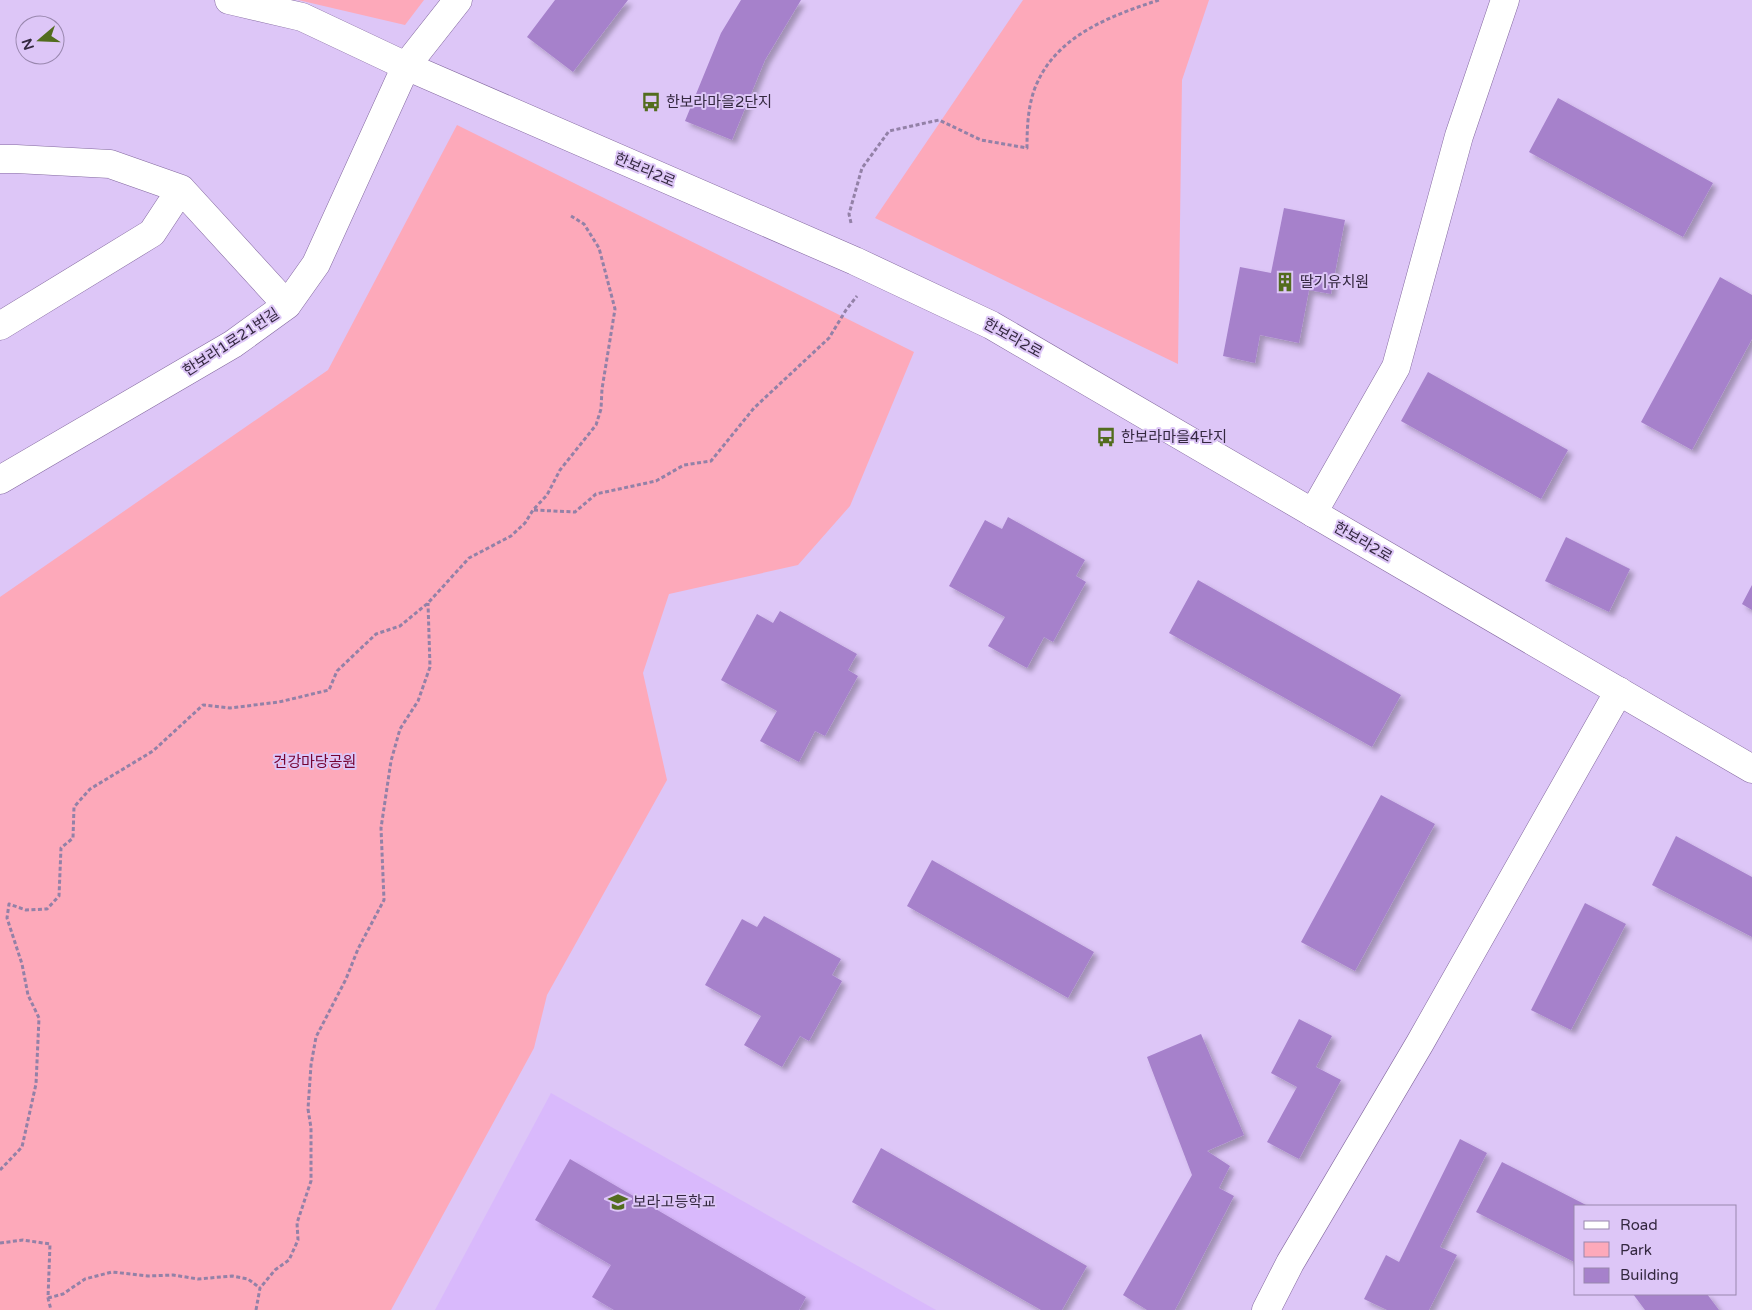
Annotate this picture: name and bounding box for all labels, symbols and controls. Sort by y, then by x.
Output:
north arrow [15,15,65,65]
text: N [18,36,38,52]
bus stop icon: 한보라마을2단지 [640,91,662,113]
place label: 한보라마을2단지 [666,93,772,111]
street label: 한보라2로 [612,149,678,191]
building icon: 딸기유치원 [1274,271,1296,293]
place label: 딸기유치원 [1300,273,1369,291]
street label: 한보라1로21번길 [180,304,282,380]
street label: 한보라2로 [980,314,1046,362]
bus stop icon: 한보라마을4단지 [1095,426,1117,448]
place label: 한보라마을4단지 [1121,428,1227,446]
street label: 한보라2로 [1331,518,1395,566]
park label: 건강마당공원 [274,753,356,771]
school or university icon: 보라고등학교 [607,1191,629,1213]
place label: 보라고등학교 [633,1193,716,1211]
legend [1574,1205,1737,1295]
text: Road [1620,1216,1658,1234]
text: Park [1620,1241,1652,1259]
text: Building [1620,1266,1679,1284]

